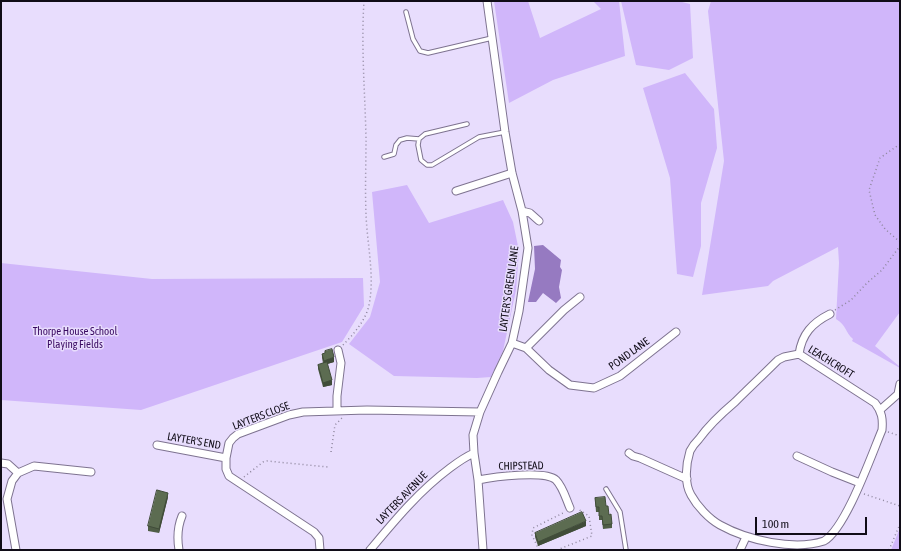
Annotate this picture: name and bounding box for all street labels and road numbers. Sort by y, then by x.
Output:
street label: LAYTER'S GREEN LANE [496,245,522,333]
street label: POND LANE [606,335,652,373]
street label: LEACHCROFT [806,343,856,381]
street label: LAYTERS CLOSE [231,399,291,433]
street label: LAYTER'S END [166,430,222,452]
street label: CHIPSTEAD [498,459,544,473]
street label: LAYTERS AVENUE [374,469,430,527]

